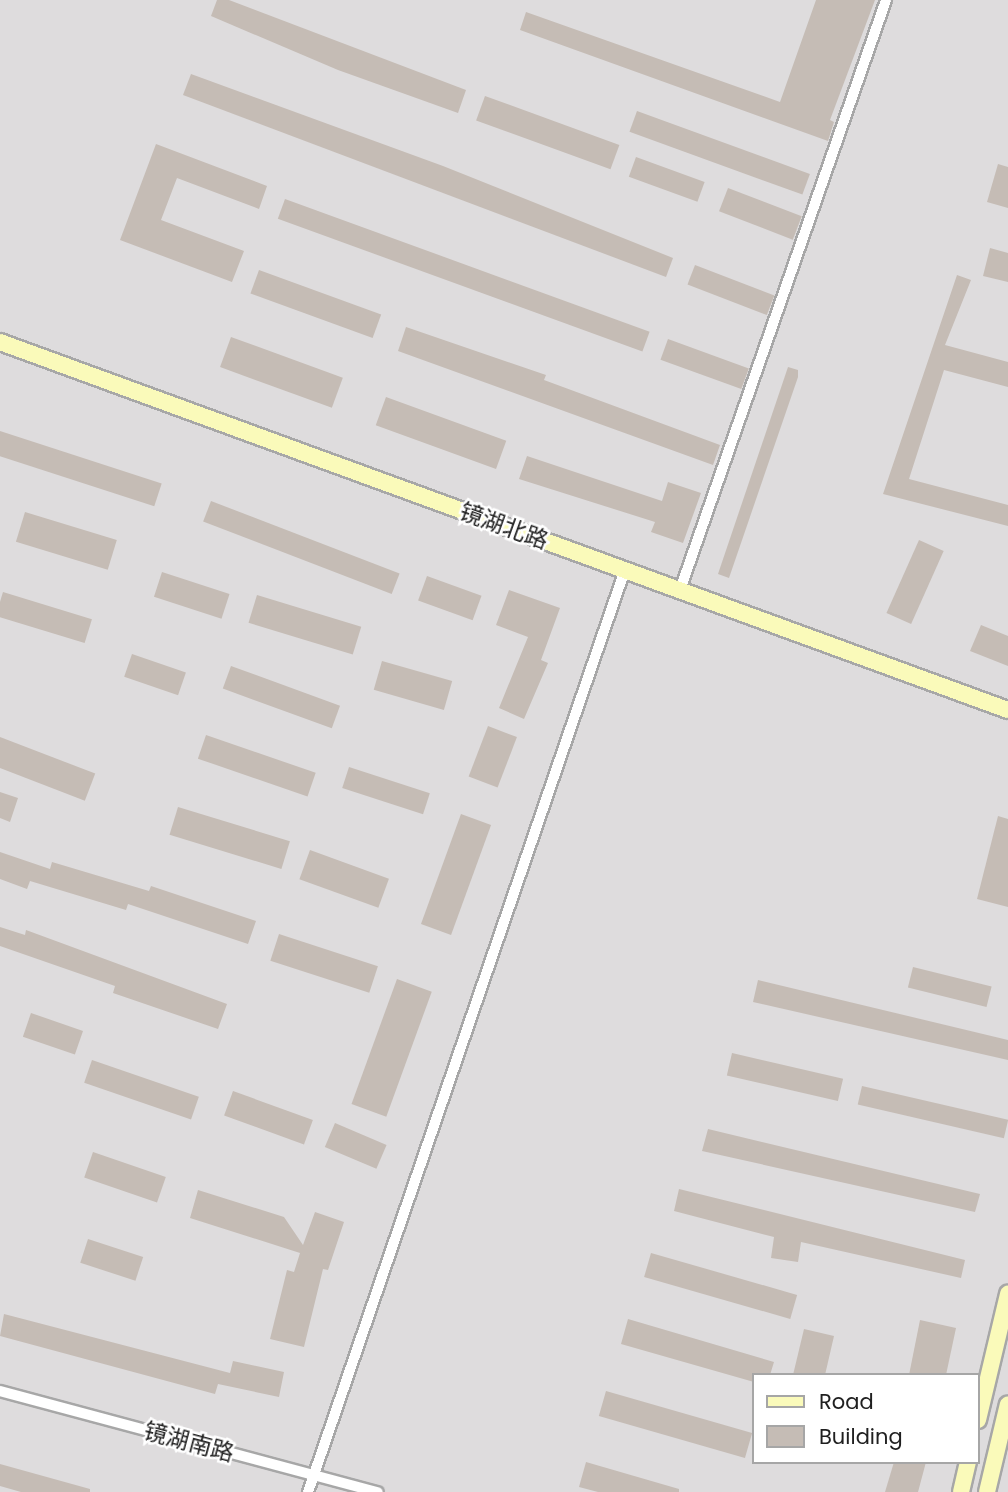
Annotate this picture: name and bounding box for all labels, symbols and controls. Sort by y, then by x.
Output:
street label: 镜湖北路 [456,497,552,555]
legend [752,1373,980,1464]
text: Road [819,1387,874,1416]
street label: 镜湖南路 [141,1417,237,1467]
text: Building [819,1422,903,1451]

